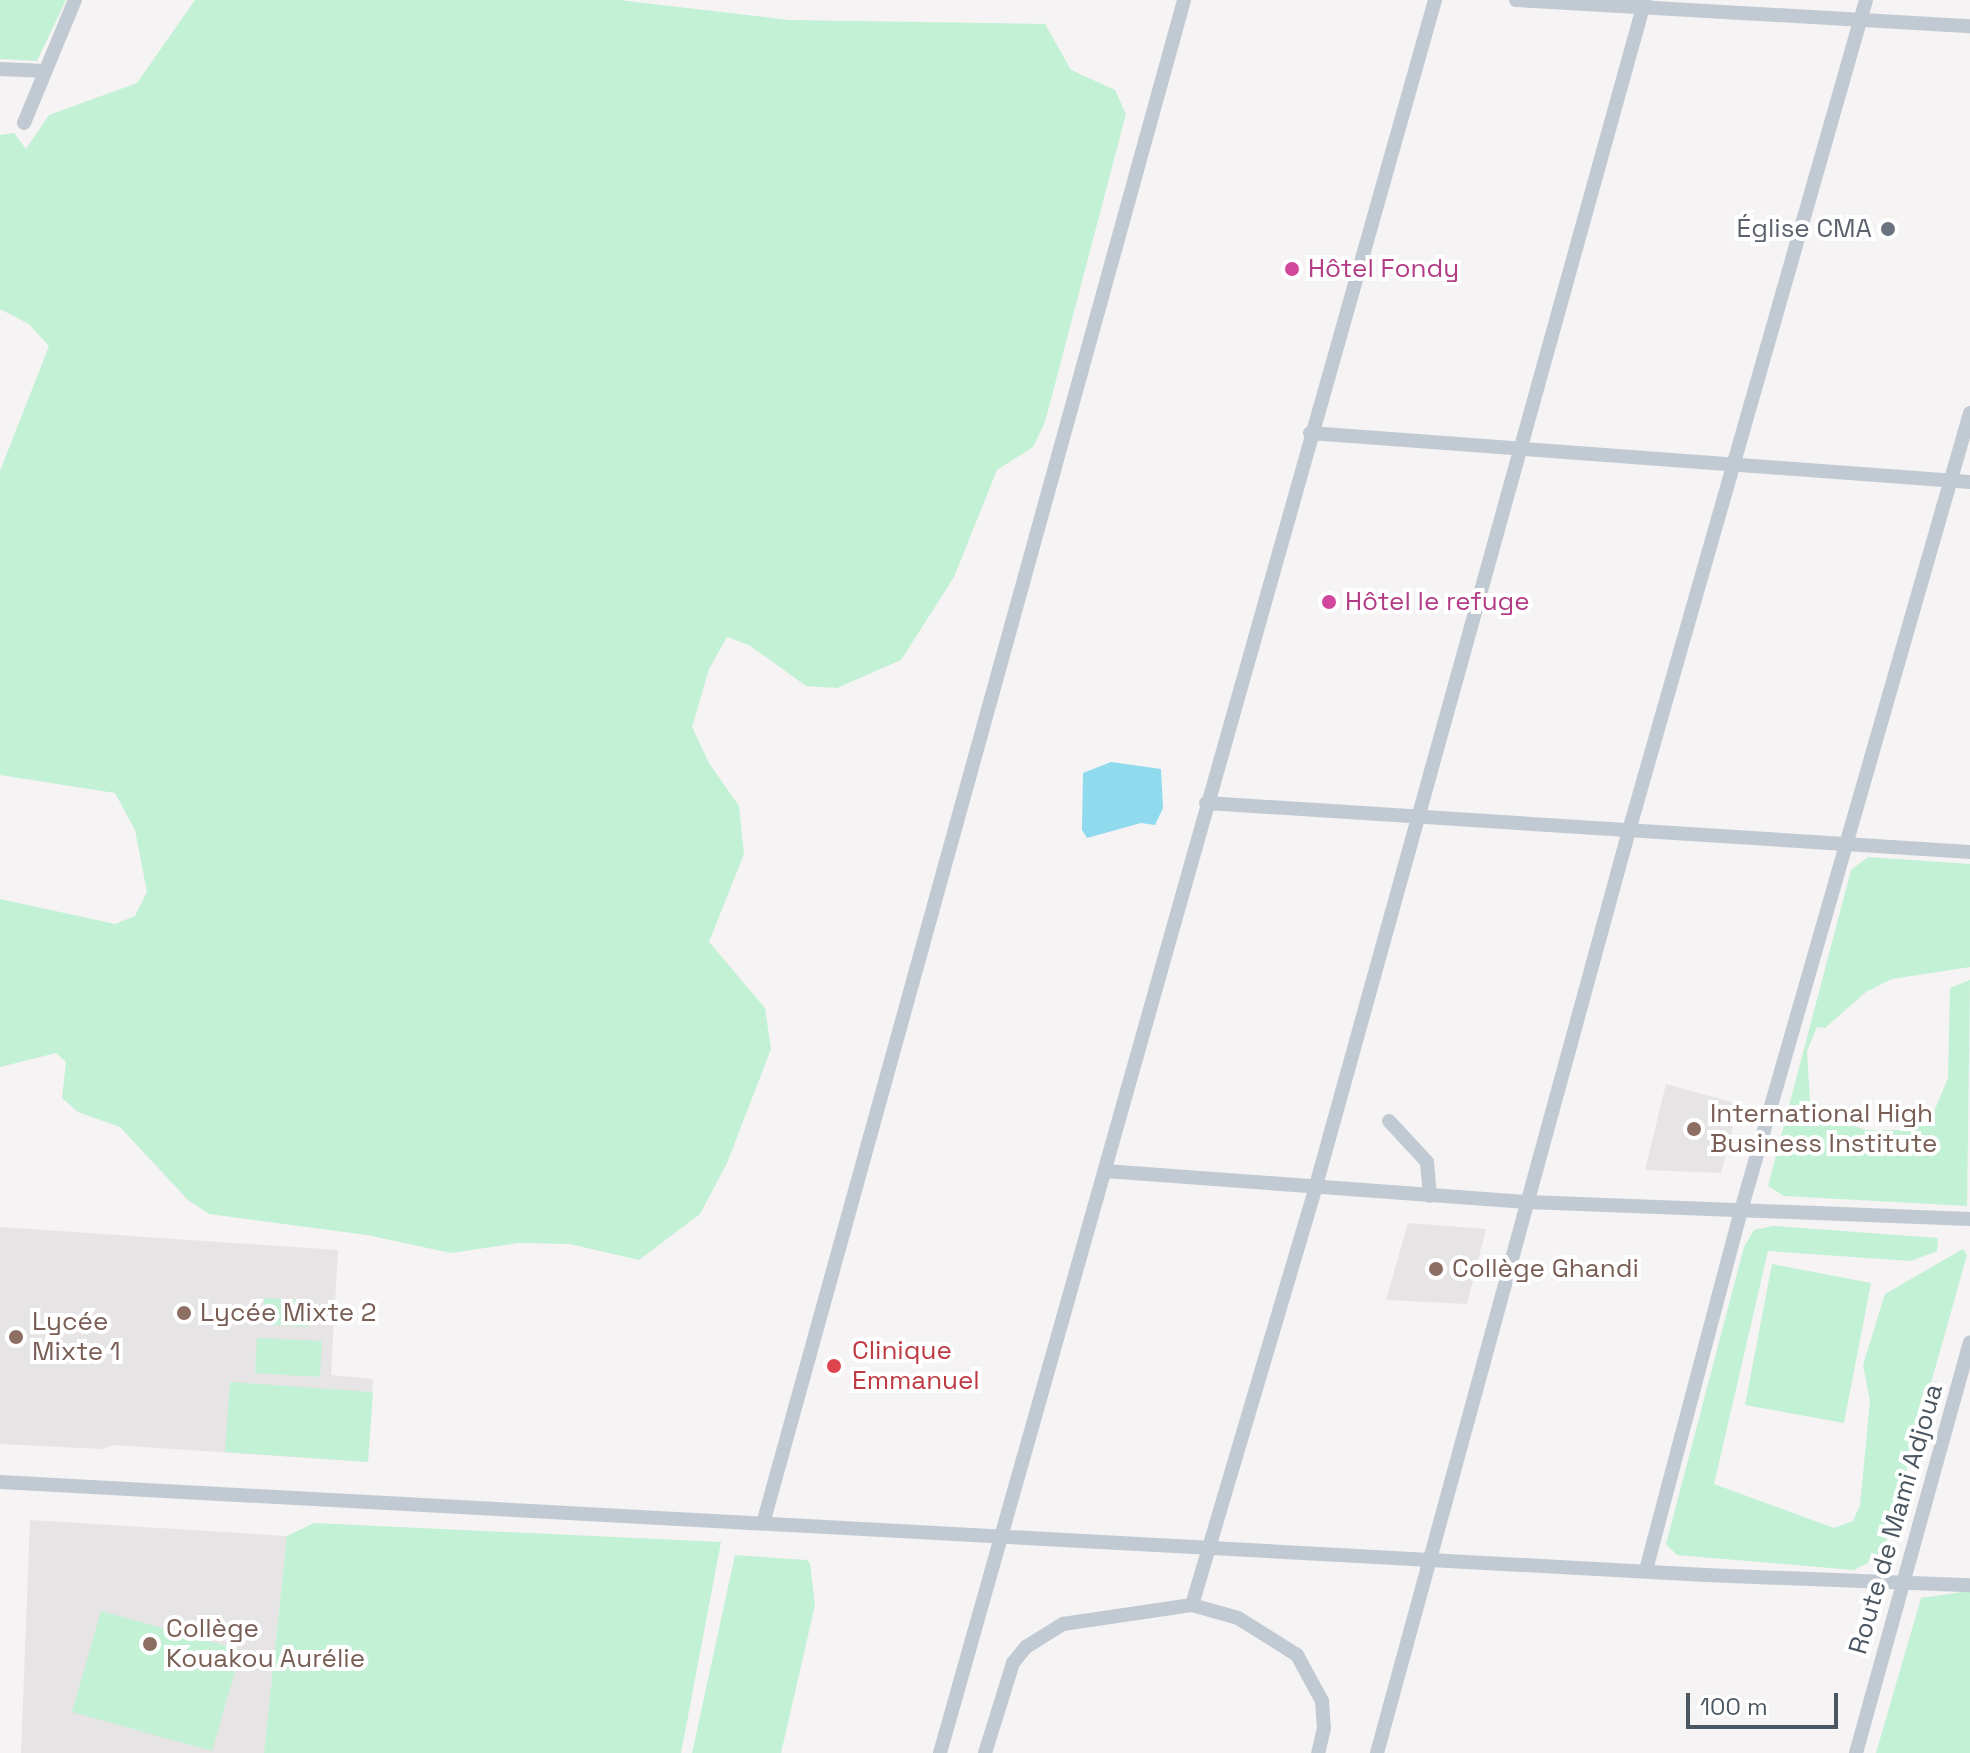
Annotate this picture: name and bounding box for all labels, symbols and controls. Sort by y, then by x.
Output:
place label: Église CMA [1737,213,1872,245]
marker: Église CMA [1879,220,1897,238]
place label: Hôtel Fondy [1308,253,1459,285]
marker: Hôtel Fondy [1283,260,1301,278]
place label: Hôtel le refuge [1345,586,1530,618]
marker: Hôtel le refuge [1320,593,1338,611]
place label: International High Business Institute [1710,1098,1937,1160]
marker: International High Business Institute [1685,1120,1703,1138]
place label: Collège Ghandi [1452,1253,1639,1285]
marker: Collège Ghandi [1427,1260,1445,1278]
place label: Lycée Mixte 2 [200,1297,377,1329]
marker: Lycée Mixte 2 [175,1304,193,1322]
place label: Lycée Mixte 1 [32,1306,121,1368]
marker: Lycée Mixte 1 [7,1328,25,1346]
place label: Clinique Emmanuel [852,1335,980,1396]
marker: Clinique Emmanuel [823,1355,845,1377]
street label: Route de Mami Adjoua [1842,1380,1950,1658]
place label: Collège Kouakou Aurélie [166,1613,365,1674]
marker: Collège Kouakou Aurélie [141,1635,159,1653]
scale bar [1690,1677,1842,1727]
text: 100 m [1700,1691,1768,1722]

